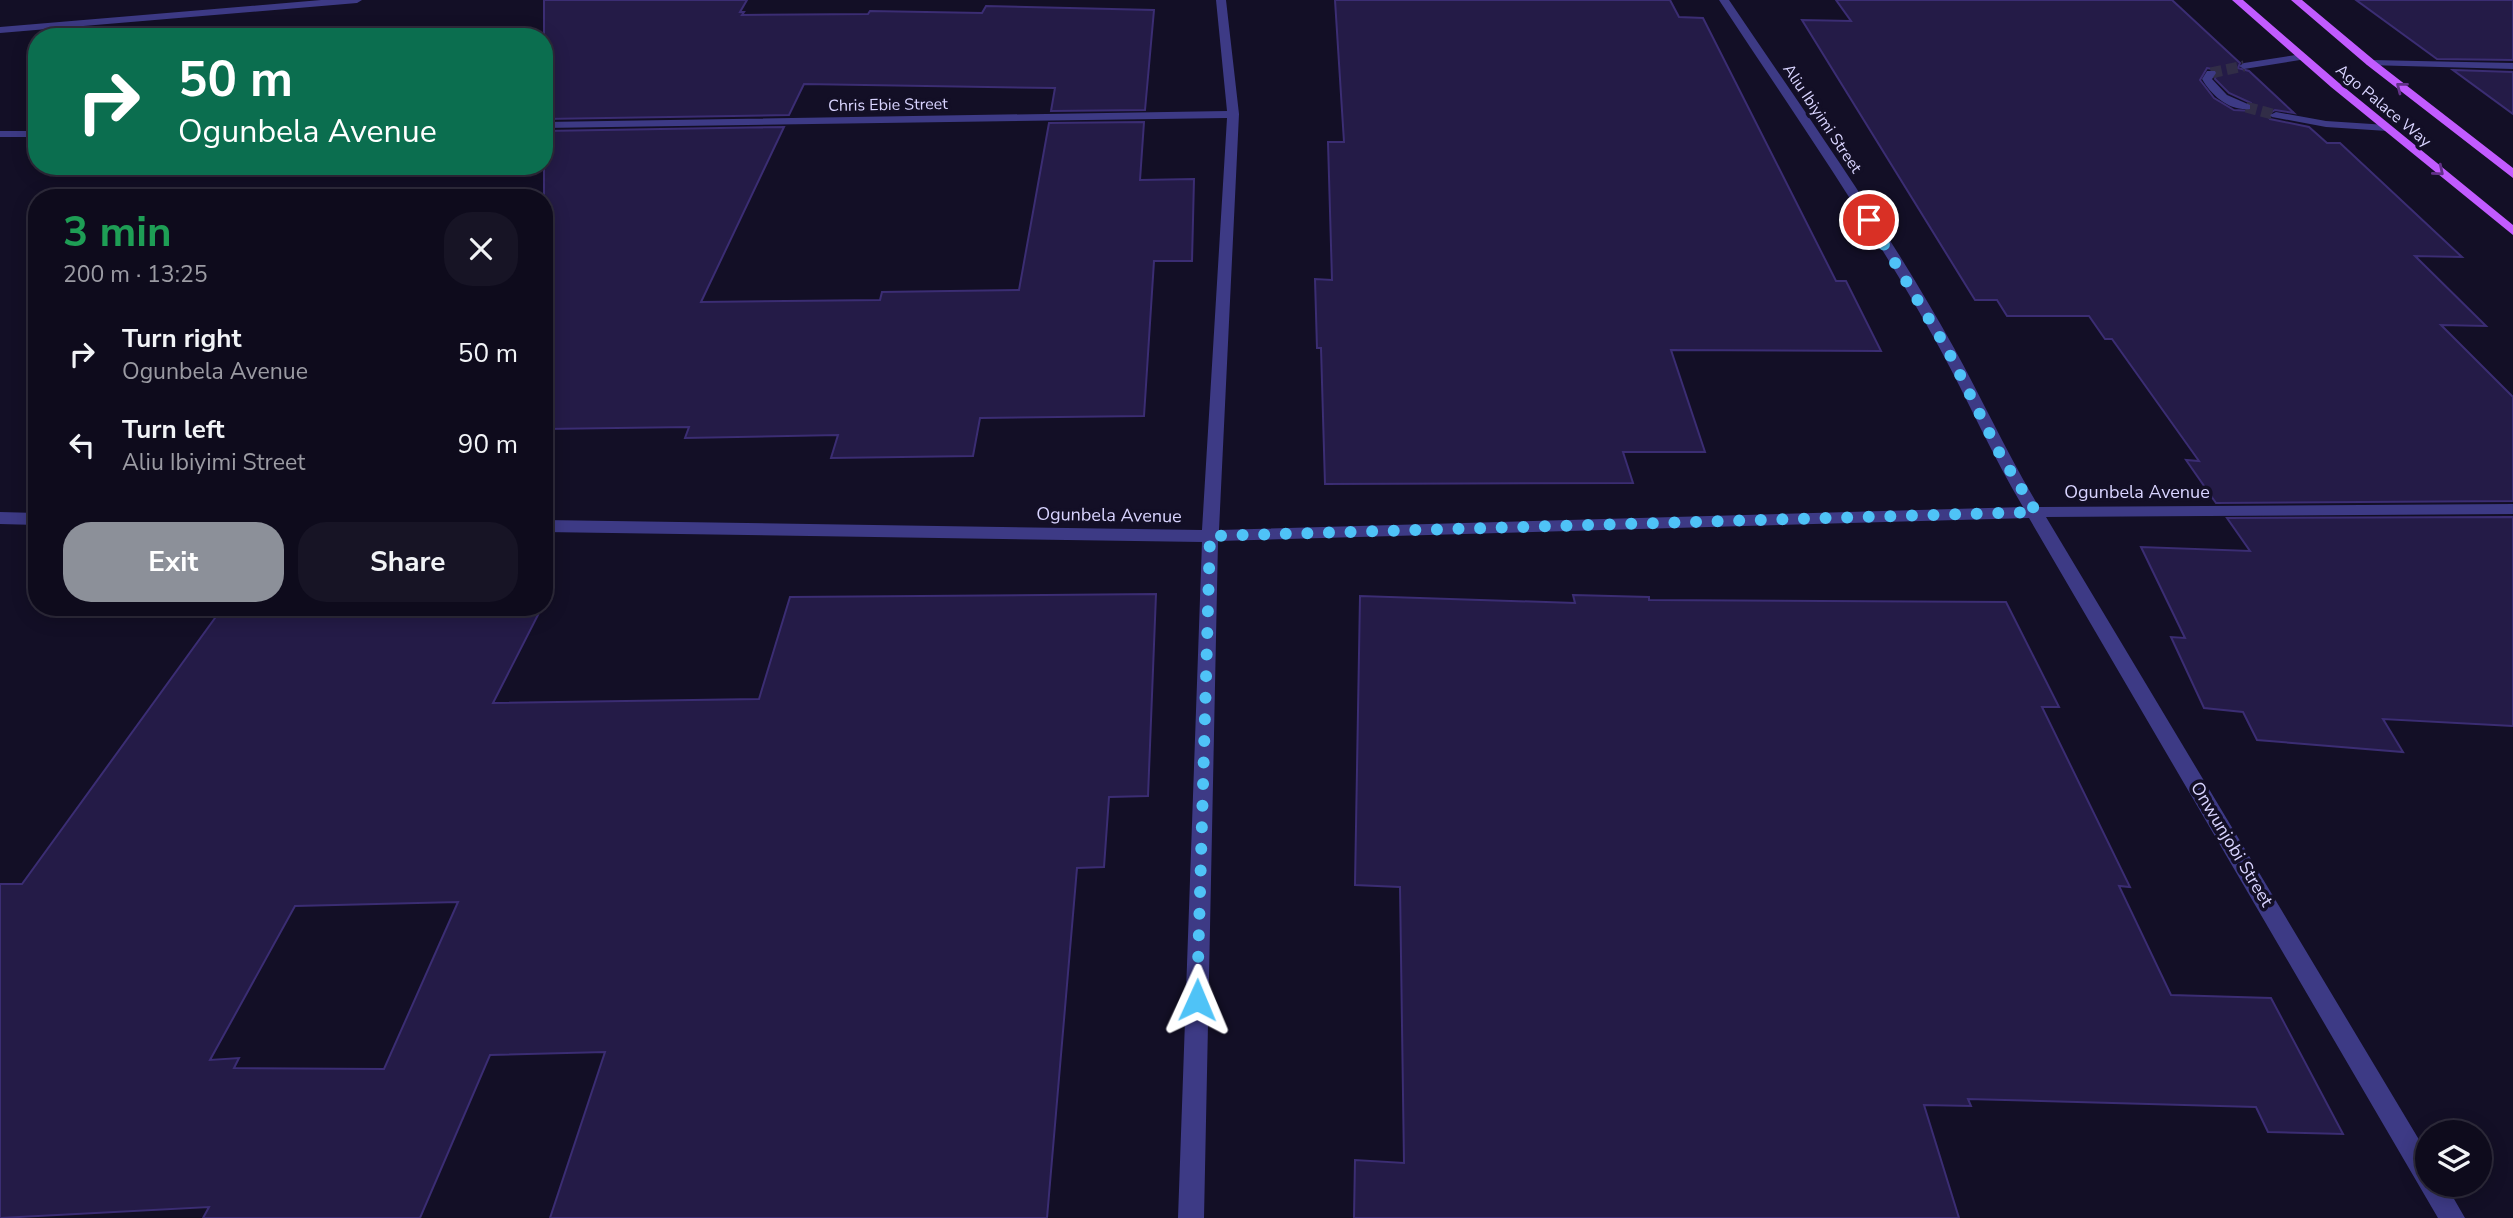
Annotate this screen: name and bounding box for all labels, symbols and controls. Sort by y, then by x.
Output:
text: 50 m [178,46,293,113]
icon: right [63,56,154,147]
street label: Ago Palace Way [2331,59,2436,153]
street label: Aliu Ibiyimi Street [1777,60,1867,178]
one-way arrow [2397,82,2409,95]
street label: Chris Ebie Street [828,93,948,117]
text: Ogunbela Avenue [178,110,437,153]
one-way arrow [2431,163,2444,175]
pin [1839,190,1899,250]
icon: arrive [1850,201,1888,239]
text: 3 min [63,204,172,261]
button: close [444,212,518,286]
text: 200 m · 13:25 [63,259,208,290]
text: Turn right [122,321,241,356]
icon: right [63,335,101,373]
text: 50 m [458,336,518,371]
text: Ogunbela Avenue [122,356,308,387]
text: Turn left [122,412,225,447]
icon: left [63,426,101,464]
text: 90 m [458,427,518,462]
text: Aliu Ibiyimi Street [122,447,305,478]
street label: Ogunbela Avenue [2064,480,2210,504]
street label: Ogunbela Avenue [1036,502,1182,528]
button: Exit [63,522,284,602]
button: Share [298,522,518,602]
street label: Onwunjobi Street [2185,777,2279,912]
position arrow [1160,963,1234,1037]
map controls [2415,1120,2492,1197]
button: layers [2415,1120,2492,1197]

